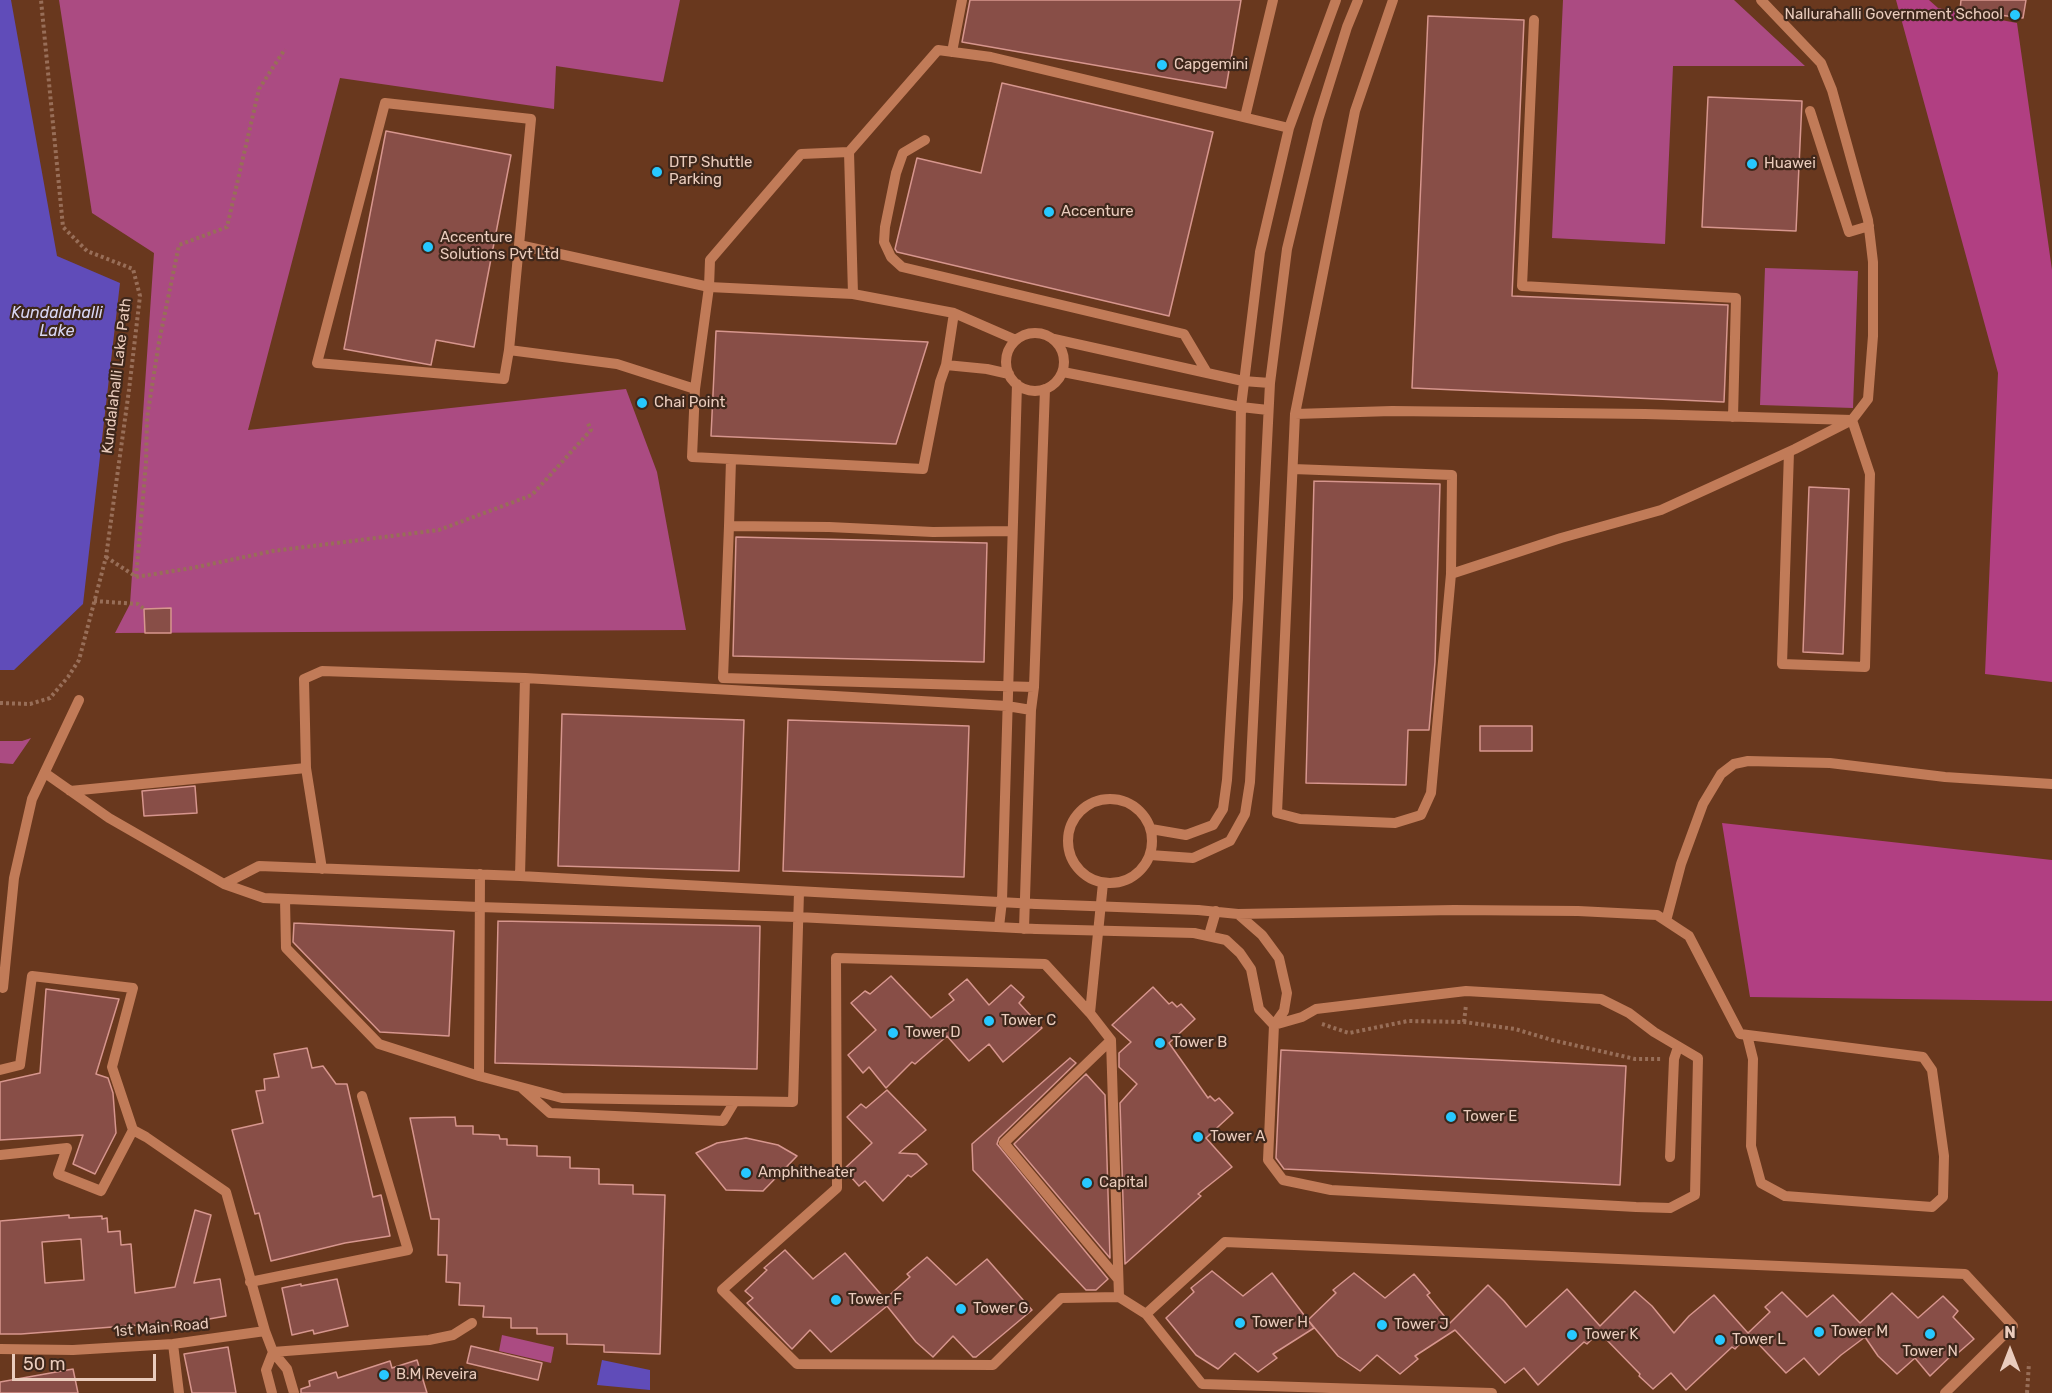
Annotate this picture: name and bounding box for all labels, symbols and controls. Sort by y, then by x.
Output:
place label: Nallurahalli Government School [1784,6,2003,24]
marker: Nallurahalli Government School [2008,8,2022,22]
place label: Capgemini [1174,56,1248,74]
marker: Capgemini [1155,58,1169,72]
place label: DTP Shuttle Parking [669,154,752,189]
place label: Huawei [1764,155,1816,173]
marker: Huawei [1745,157,1759,171]
marker: DTP Shuttle Parking [650,165,664,179]
place label: Accenture [1061,203,1134,221]
marker: Accenture [1042,205,1056,219]
place label: Accenture Solutions Pvt Ltd [440,229,559,264]
marker: Accenture Solutions Pvt Ltd [421,240,435,254]
street label: Kundalahalli Lake Path [99,297,135,455]
water label: Kundalahalli Lake [11,303,103,341]
place label: Chai Point [654,394,725,412]
marker: Chai Point [635,396,649,410]
place label: Tower C [1001,1012,1056,1030]
marker: Tower C [982,1014,996,1028]
place label: Tower D [905,1024,961,1042]
marker: Tower D [886,1026,900,1040]
place label: Tower B [1172,1034,1227,1052]
marker: Tower B [1153,1036,1167,1050]
place label: Tower E [1463,1108,1517,1126]
marker: Tower E [1444,1110,1458,1124]
place label: Tower A [1210,1128,1265,1146]
marker: Tower A [1191,1130,1205,1144]
place label: Amphitheater [758,1164,855,1182]
marker: Amphitheater [739,1166,753,1180]
place label: Capital [1099,1174,1148,1192]
marker: Capital [1080,1176,1094,1190]
place label: Tower F [848,1291,902,1309]
marker: Tower F [829,1293,843,1307]
place label: Tower G [973,1300,1028,1318]
marker: Tower G [954,1302,968,1316]
place label: Tower H [1252,1314,1308,1332]
street label: 1st Main Road [113,1315,209,1341]
marker: Tower H [1233,1316,1247,1330]
place label: Tower J [1394,1316,1449,1334]
marker: Tower J [1375,1318,1389,1332]
north arrow [1980,1321,2040,1381]
place label: Tower M [1831,1323,1888,1341]
text: N [2004,1323,2016,1342]
marker: Tower M [1812,1325,1826,1339]
place label: Tower K [1584,1326,1638,1344]
marker: Tower N [1923,1327,1937,1341]
marker: Tower K [1565,1328,1579,1342]
place label: Tower L [1732,1331,1786,1349]
marker: Tower L [1713,1333,1727,1347]
scale bar [15,1342,159,1380]
place label: Tower N [1902,1343,1958,1361]
text: 50 m [23,1353,66,1375]
place label: B.M Reveira [396,1366,477,1384]
marker: B.M Reveira [377,1368,391,1382]

